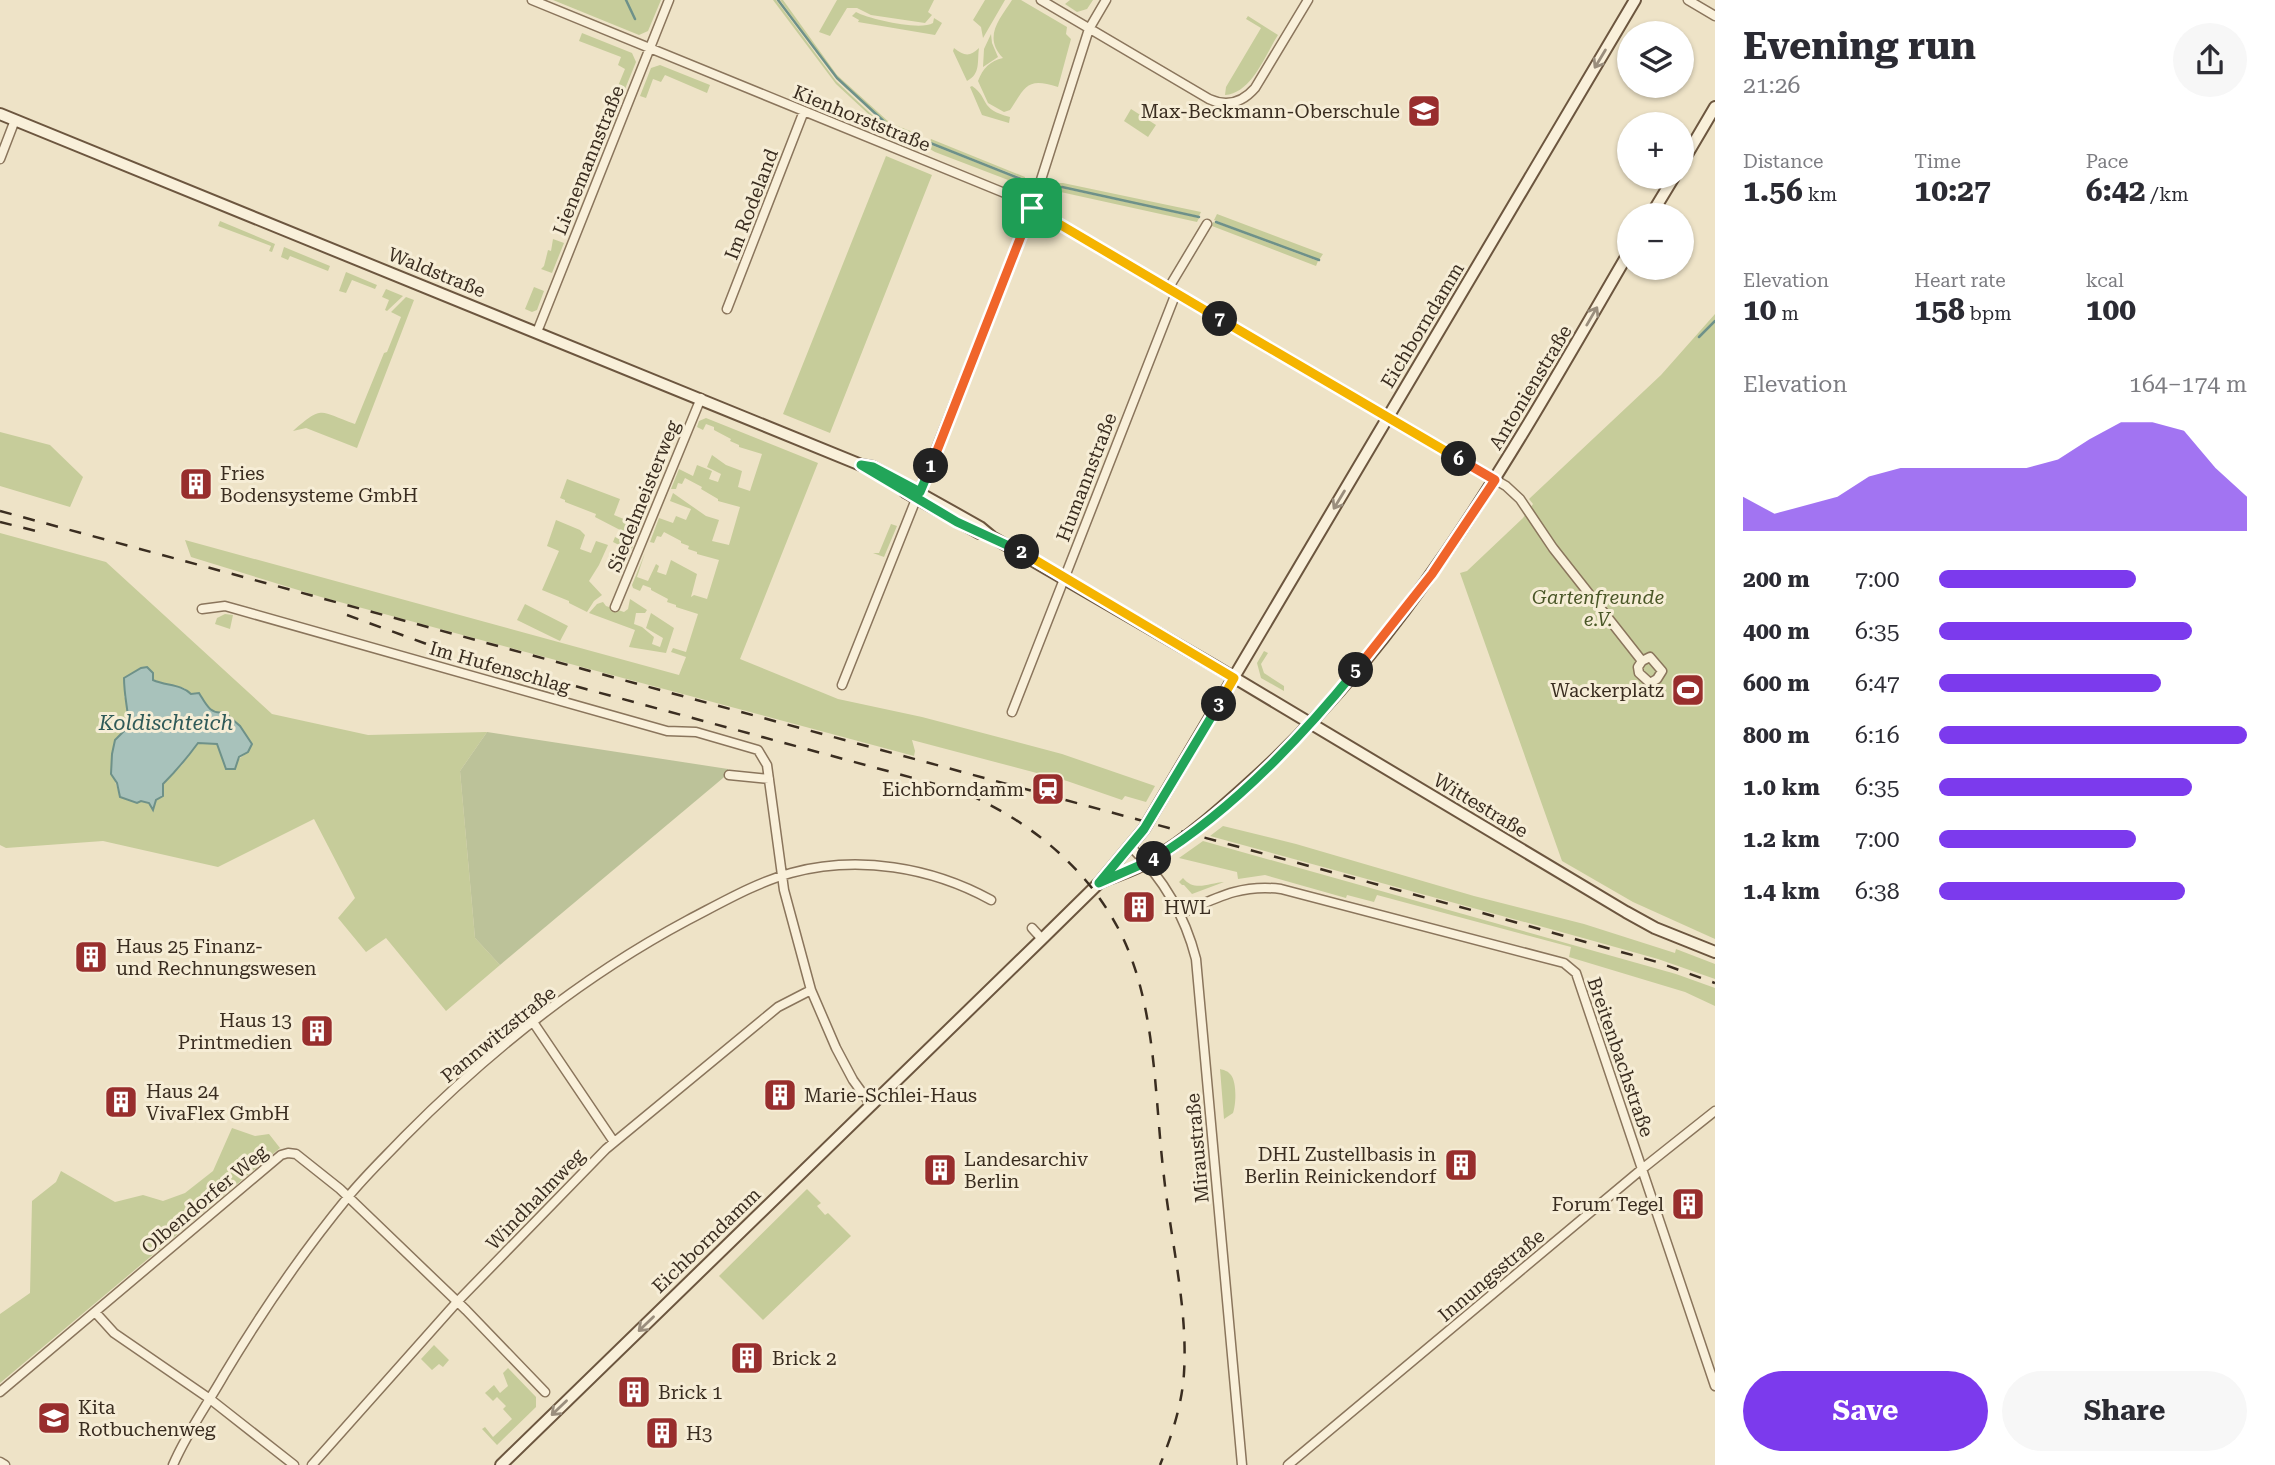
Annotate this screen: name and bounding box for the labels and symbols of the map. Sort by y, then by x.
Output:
one-way arrow [1593,48,1607,68]
street label: Kienhorststraße [790,80,934,157]
street label: Lienemannstraße [548,82,629,238]
school or university icon: Max-Beckmann-Oberschule [1405,92,1443,130]
place label: Max-Beckmann-Oberschule [1141,100,1400,123]
street label: Im Rodeland [720,146,783,263]
pin [1002,178,1062,238]
street label: Waldstraße [385,242,489,302]
street label: Eichborndamm [1376,258,1469,392]
pin: 7 [1202,302,1238,336]
one-way arrow [1585,306,1599,326]
street label: Antonienstraße [1484,321,1577,454]
street label: Humannstraße [1051,410,1122,545]
street label: Siedelmeisterweg [603,417,684,575]
pin: 6 [1442,442,1476,476]
pin: 1 [914,448,948,484]
place label: Fries Bodensysteme GmbH [220,462,418,507]
building icon: Fries Bodensysteme GmbH [177,465,215,503]
one-way arrow [1332,489,1346,509]
pin: 2 [1004,534,1040,570]
park label: Gartenfreunde e.V. [1532,586,1664,631]
street label: Im Hufenschlag [427,636,573,699]
pin: 5 [1338,652,1374,688]
sports icon: Wackerplatz [1669,671,1707,709]
place label: Wackerplatz [1550,679,1664,702]
pin: 3 [1202,686,1236,722]
water label: Koldischteich [98,711,234,735]
street label: Wittestraße [1429,768,1532,843]
station icon: Eichborndamm [1029,770,1067,808]
place label: Eichborndamm [882,778,1024,801]
pin: 4 [1136,842,1172,876]
building icon: HWL [1120,888,1158,926]
place label: HWL [1164,896,1211,919]
place label: Haus 25 Finanz- und Rechnungswesen [116,935,317,980]
building icon: Haus 25 Finanz- und Rechnungswesen [72,938,110,976]
street label: Breitenbachstraße [1582,974,1659,1140]
street label: Pannwitzstraße [436,981,560,1088]
place label: Haus 13 Printmedien [178,1009,292,1054]
building icon: Haus 13 Printmedien [298,1012,336,1050]
building icon: Marie-Schlei-Haus [761,1076,799,1114]
place label: Haus 24 VivaFlex GmbH [146,1080,290,1125]
building icon: Haus 24 VivaFlex GmbH [102,1083,140,1121]
place label: Marie-Schlei-Haus [804,1084,977,1107]
street label: Miraustraße [1181,1092,1214,1204]
street label: Olbendorfer Weg [137,1140,272,1259]
place label: DHL Zustellbasis in Berlin Reinickendorf [1244,1143,1437,1188]
street label: Windhalmweg [481,1144,590,1255]
building icon: DHL Zustellbasis in Berlin Reinickendorf [1442,1146,1480,1184]
place label: Landesarchiv Berlin [964,1148,1088,1193]
building icon: Landesarchiv Berlin [921,1151,959,1189]
street label: Eichborndamm [647,1183,765,1298]
building icon: Forum Tegel [1669,1185,1707,1223]
place label: Forum Tegel [1552,1193,1664,1216]
street label: Innungsstraße [1434,1224,1549,1326]
one-way arrow [638,1315,655,1332]
building icon: Brick 2 [728,1339,766,1377]
place label: Brick 2 [772,1347,837,1370]
building icon: Brick 1 [615,1373,653,1411]
place label: Brick 1 [658,1381,723,1404]
place label: Kita Rotbuchenweg [78,1396,216,1441]
school or university icon: Kita Rotbuchenweg [35,1399,73,1437]
one-way arrow [551,1399,568,1416]
building icon: H3 [643,1414,681,1452]
place label: H3 [686,1422,712,1445]

